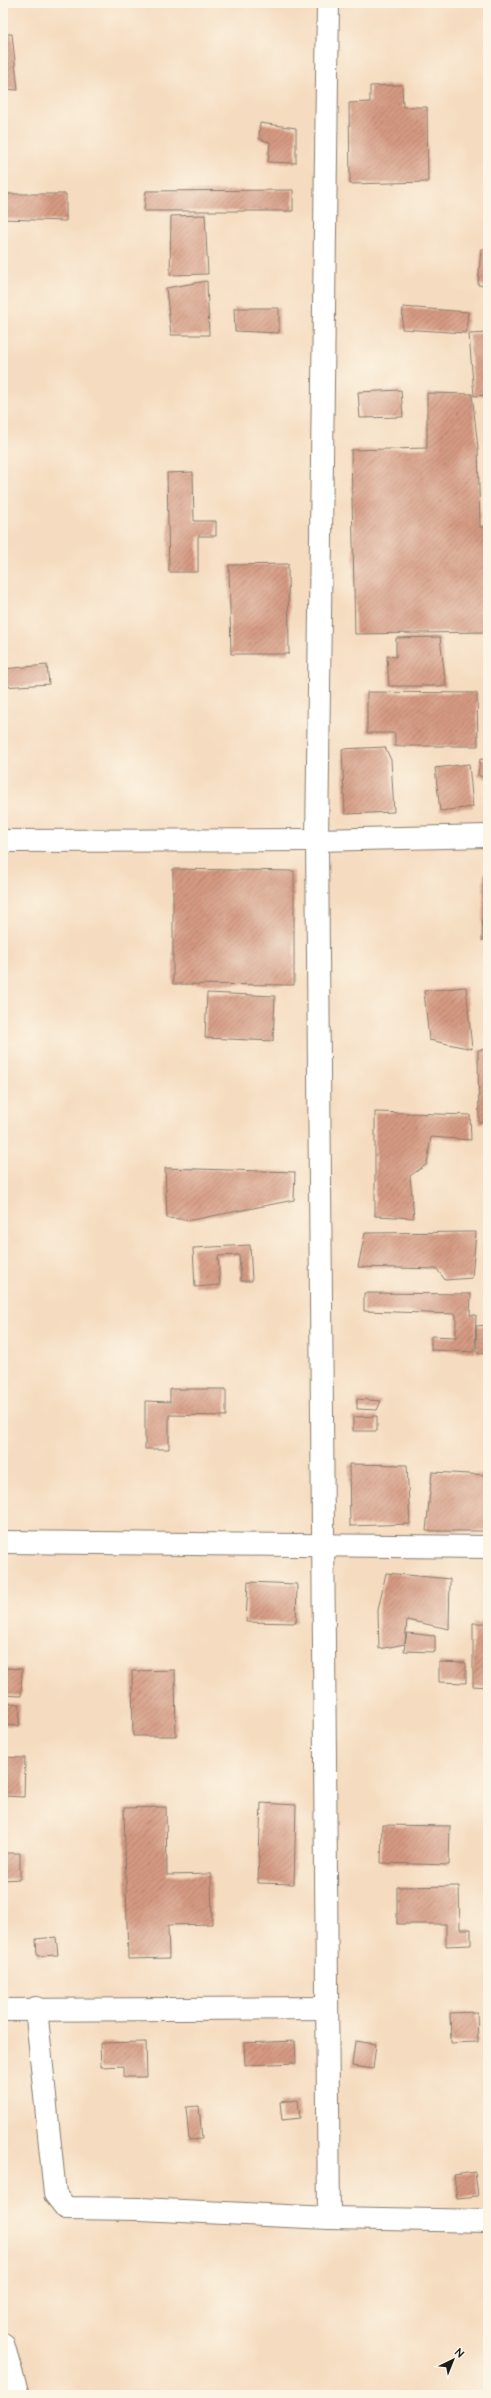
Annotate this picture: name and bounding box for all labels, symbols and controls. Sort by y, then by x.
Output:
north arrow [433,2340,473,2380]
text: N [452,2345,467,2361]

